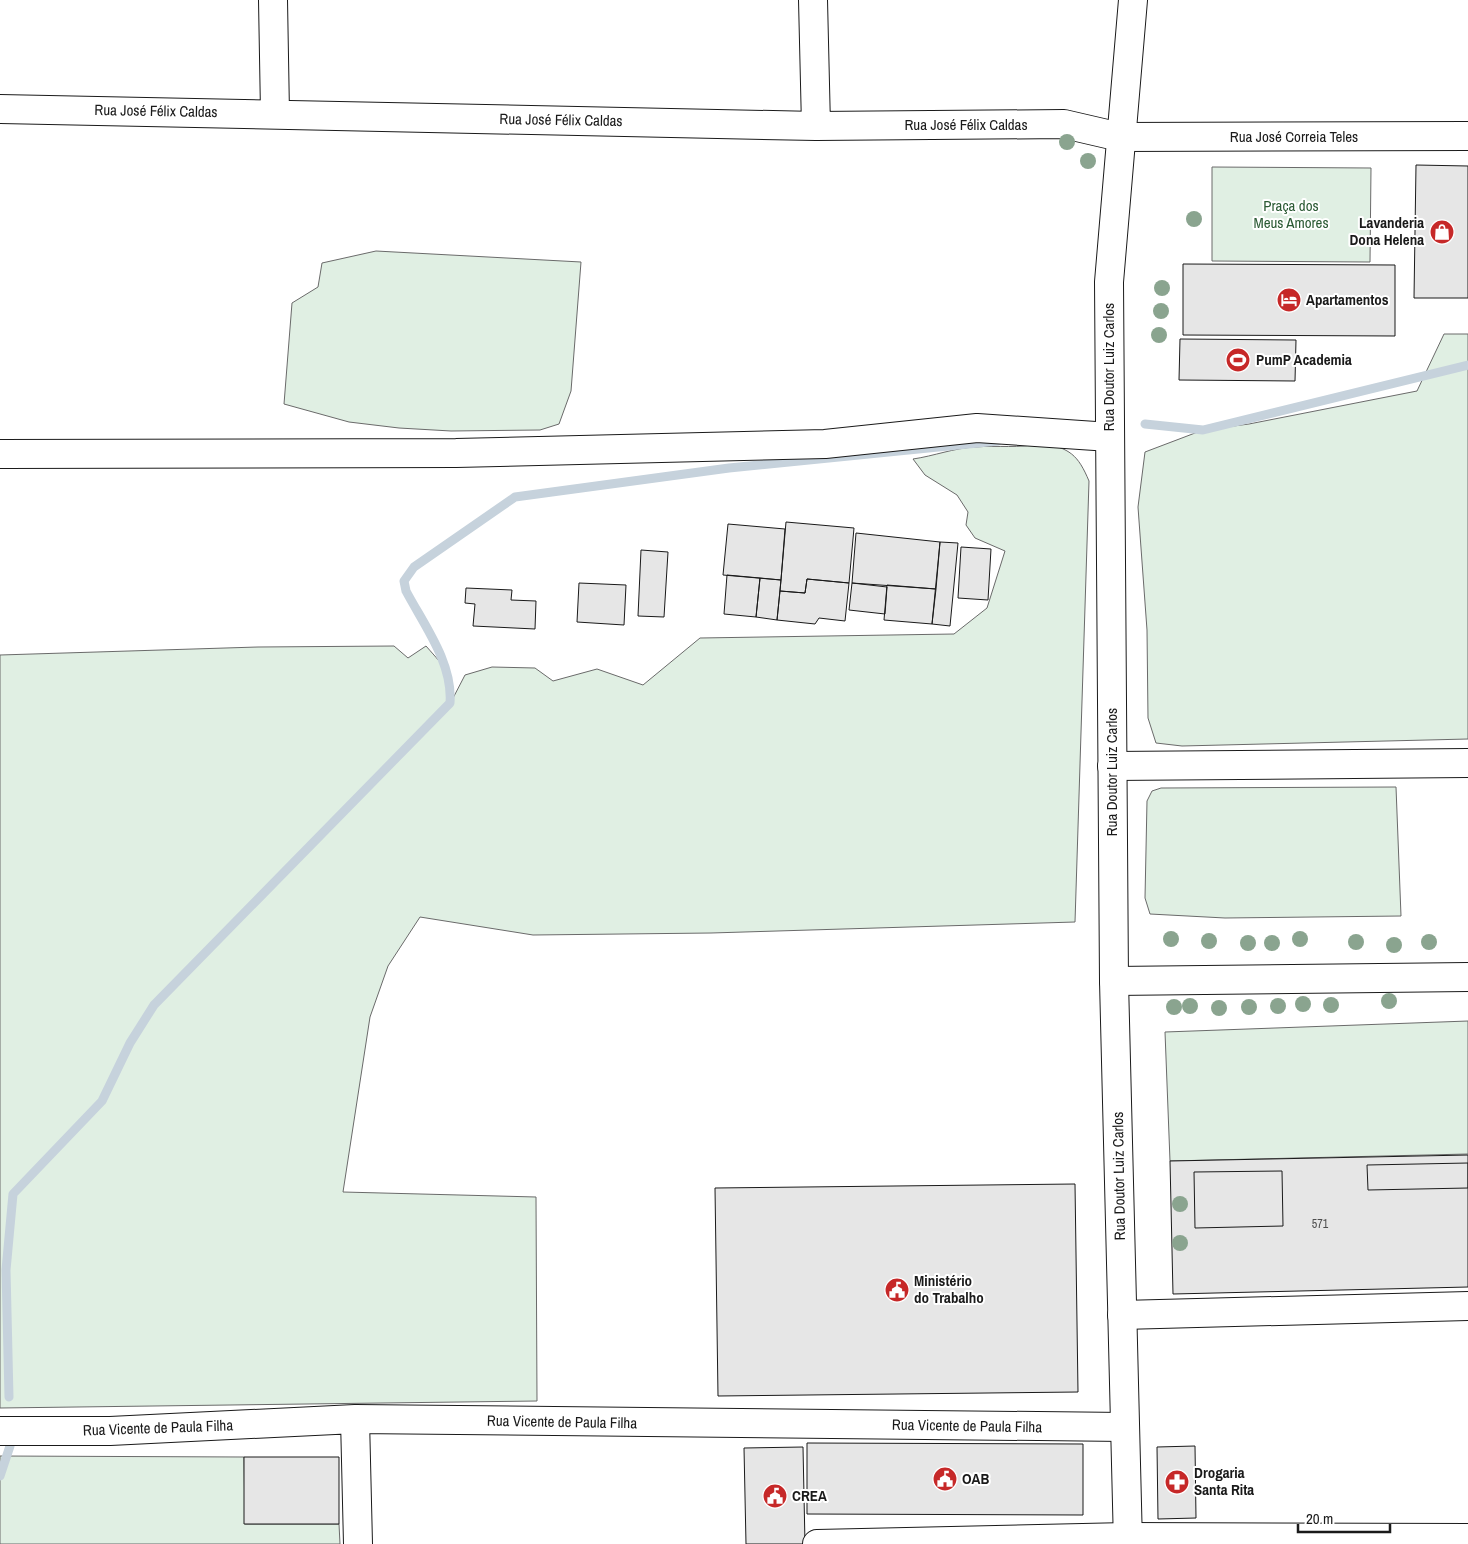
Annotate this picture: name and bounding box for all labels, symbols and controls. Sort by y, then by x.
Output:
street label: Rua José Félix Caldas [94,99,218,122]
street label: Rua José Félix Caldas [499,108,623,131]
street label: Rua José Félix Caldas [904,114,1028,135]
street label: Rua José Correia Teles [1230,126,1358,147]
park label: Praça dos Meus Amores [1253,195,1329,233]
place label: Lavanderia Dona Helena [1349,212,1424,250]
shop icon: Lavanderia Dona Helena [1429,219,1455,245]
hotel icon: Apartamentos [1276,287,1302,313]
place label: Apartamentos [1306,289,1389,310]
street label: Rua Doutor Luiz Carlos [1098,303,1119,431]
sports icon: PumP Academia [1225,347,1251,373]
place label: PumP Academia [1256,349,1352,370]
street label: Rua Doutor Luiz Carlos [1101,708,1122,836]
street label: Rua Doutor Luiz Carlos [1107,1112,1130,1240]
house number: 571 [1312,1216,1329,1232]
place label: Ministério do Trabalho [914,1270,984,1308]
public building icon: Ministério do Trabalho [884,1277,910,1303]
street label: Rua Vicente de Paula Filha [487,1410,637,1433]
street label: Rua Vicente de Paula Filha [83,1414,234,1441]
street label: Rua Vicente de Paula Filha [892,1414,1042,1437]
place label: Drogaria Santa Rita [1194,1462,1254,1500]
public building icon: OAB [932,1466,958,1492]
place label: OAB [962,1468,989,1489]
pharmacy icon: Drogaria Santa Rita [1164,1469,1190,1495]
public building icon: CREA [762,1483,788,1509]
place label: CREA [792,1485,827,1506]
scale bar [1298,1502,1390,1534]
text: 20 m [1306,1508,1333,1529]

